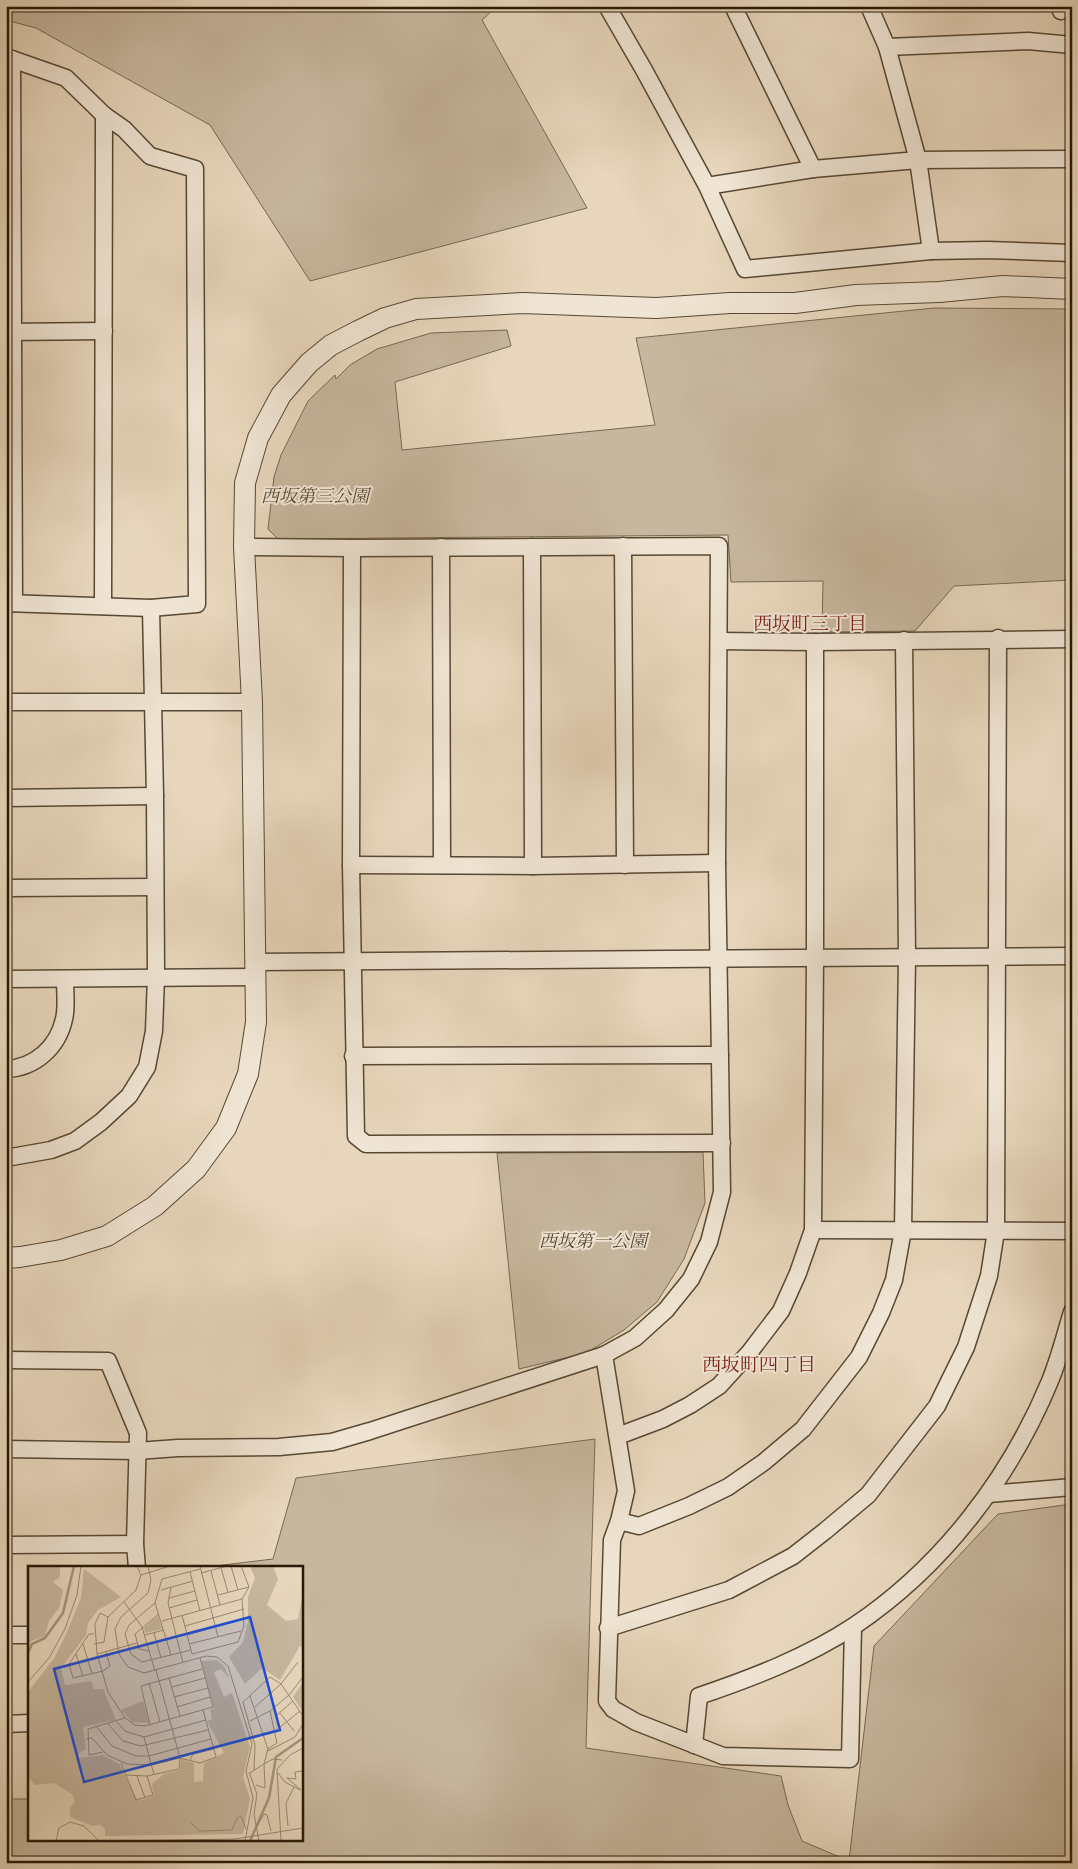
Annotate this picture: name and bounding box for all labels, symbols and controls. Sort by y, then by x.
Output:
park label: 西坂第三公園 [261,484,372,507]
district label: 西坂町三丁目 [753,611,867,636]
park label: 西坂第一公園 [539,1229,650,1252]
district label: 西坂町四丁目 [702,1352,816,1377]
inset map [28,1566,302,1842]

